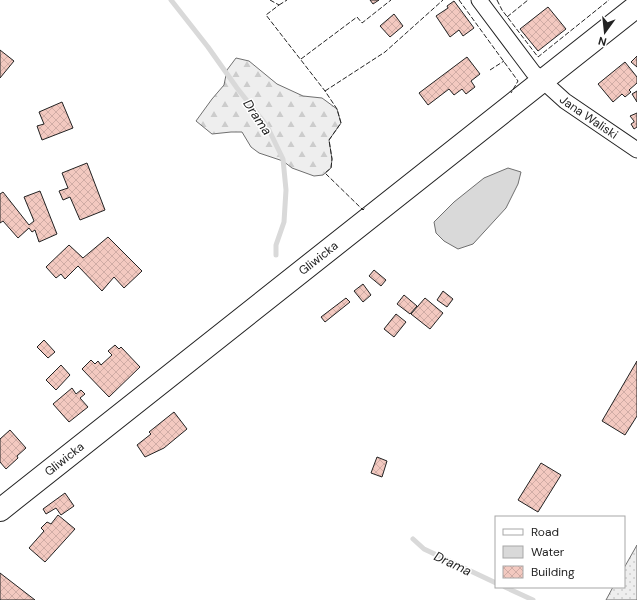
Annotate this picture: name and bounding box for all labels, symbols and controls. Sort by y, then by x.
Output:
north arrow [585,12,625,52]
text: N [597,34,608,49]
street label: Jana Waliski [556,92,621,143]
water label: Drama [239,96,276,138]
street label: Gliwicka [295,237,341,279]
street label: Gliwicka [41,439,87,480]
legend [495,516,625,588]
text: Road [531,524,559,540]
text: Water [531,544,565,560]
water label: Drama [431,547,474,580]
text: Building [531,564,575,580]

